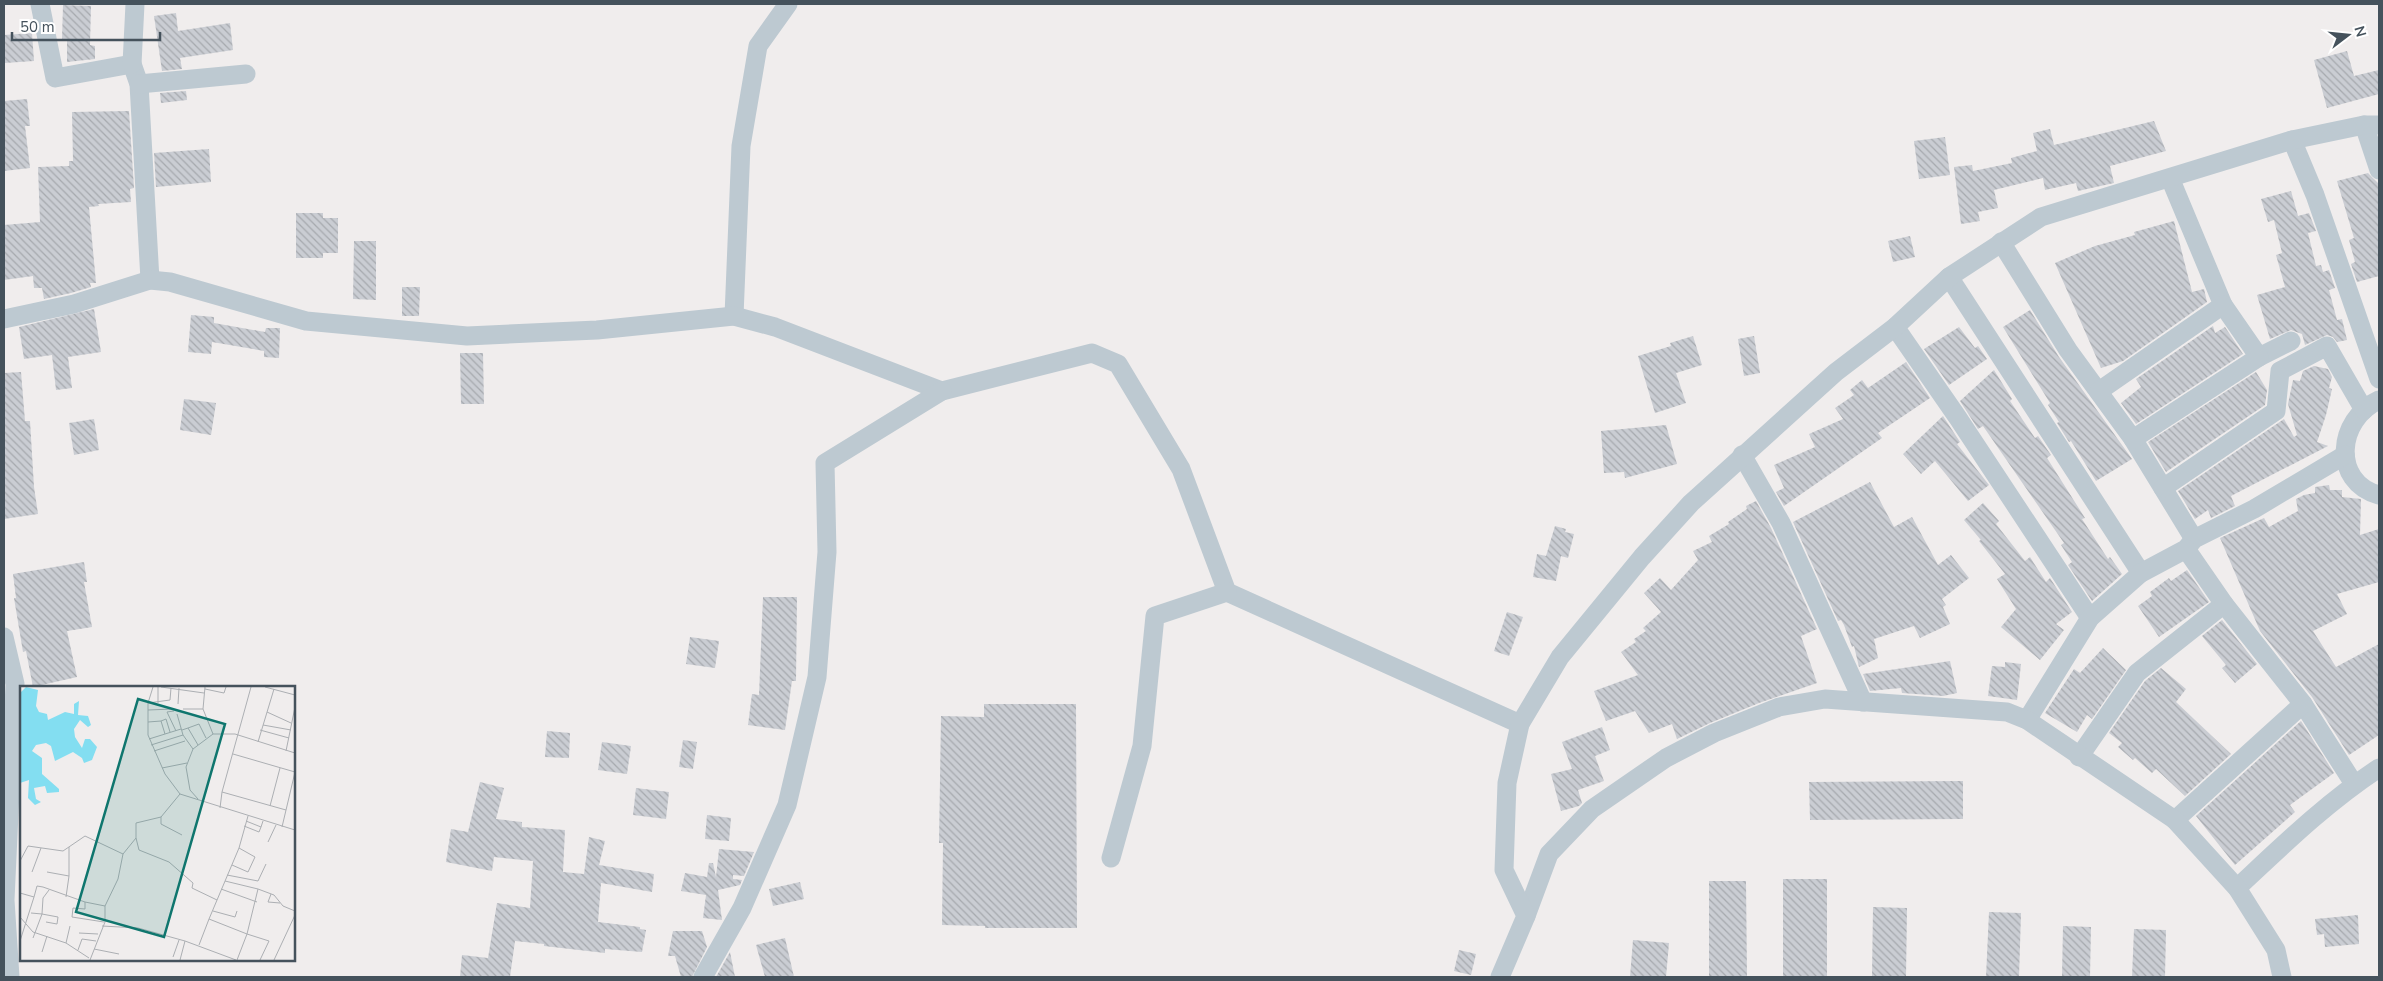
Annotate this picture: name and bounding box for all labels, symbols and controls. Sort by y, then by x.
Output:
scale bar [12,10,160,42]
north arrow [2323,10,2373,60]
text: 50 m [20,17,55,37]
text: N [2349,24,2371,39]
inset map [20,686,295,961]

